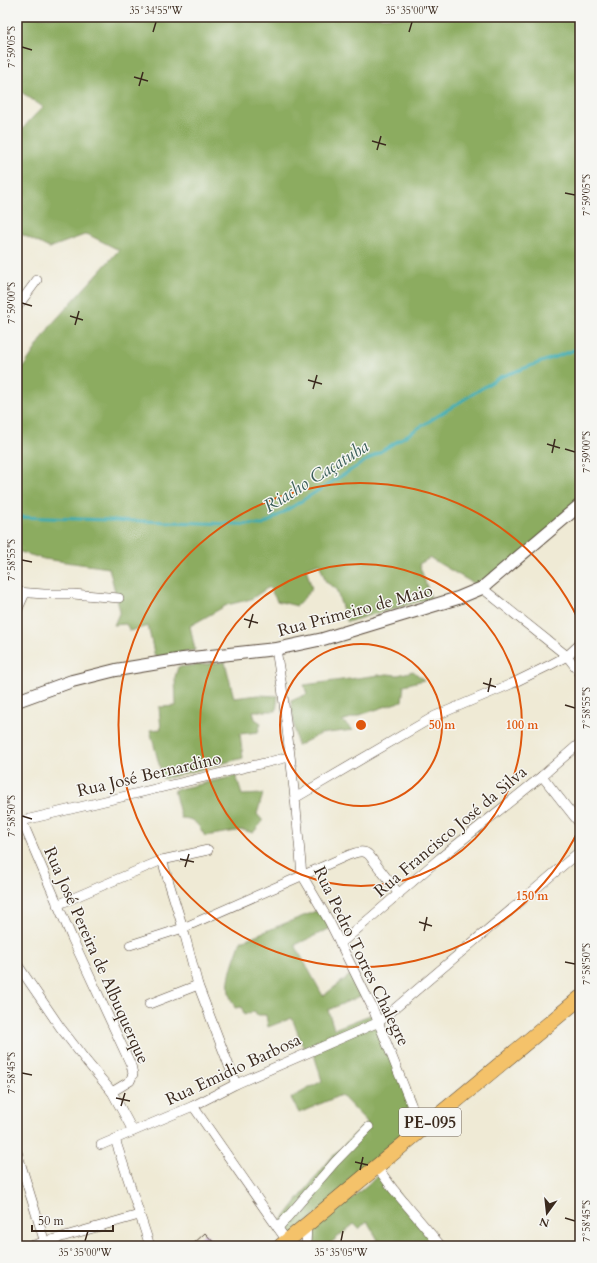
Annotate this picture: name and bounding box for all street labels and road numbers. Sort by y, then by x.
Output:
street label: Rua Primeiro de Maio [275,579,435,642]
street label: Rua José Bernardino [75,747,223,802]
street label: Rua Francisco José da Silva [369,760,532,902]
street label: Rua José Pereira de Albuquerque [38,843,155,1067]
street label: Rua Pedro Torres Chalegre [308,863,415,1050]
street label: Rua Emidio Barbosa [162,1028,305,1111]
road number: PE-095 [399,1108,461,1136]

